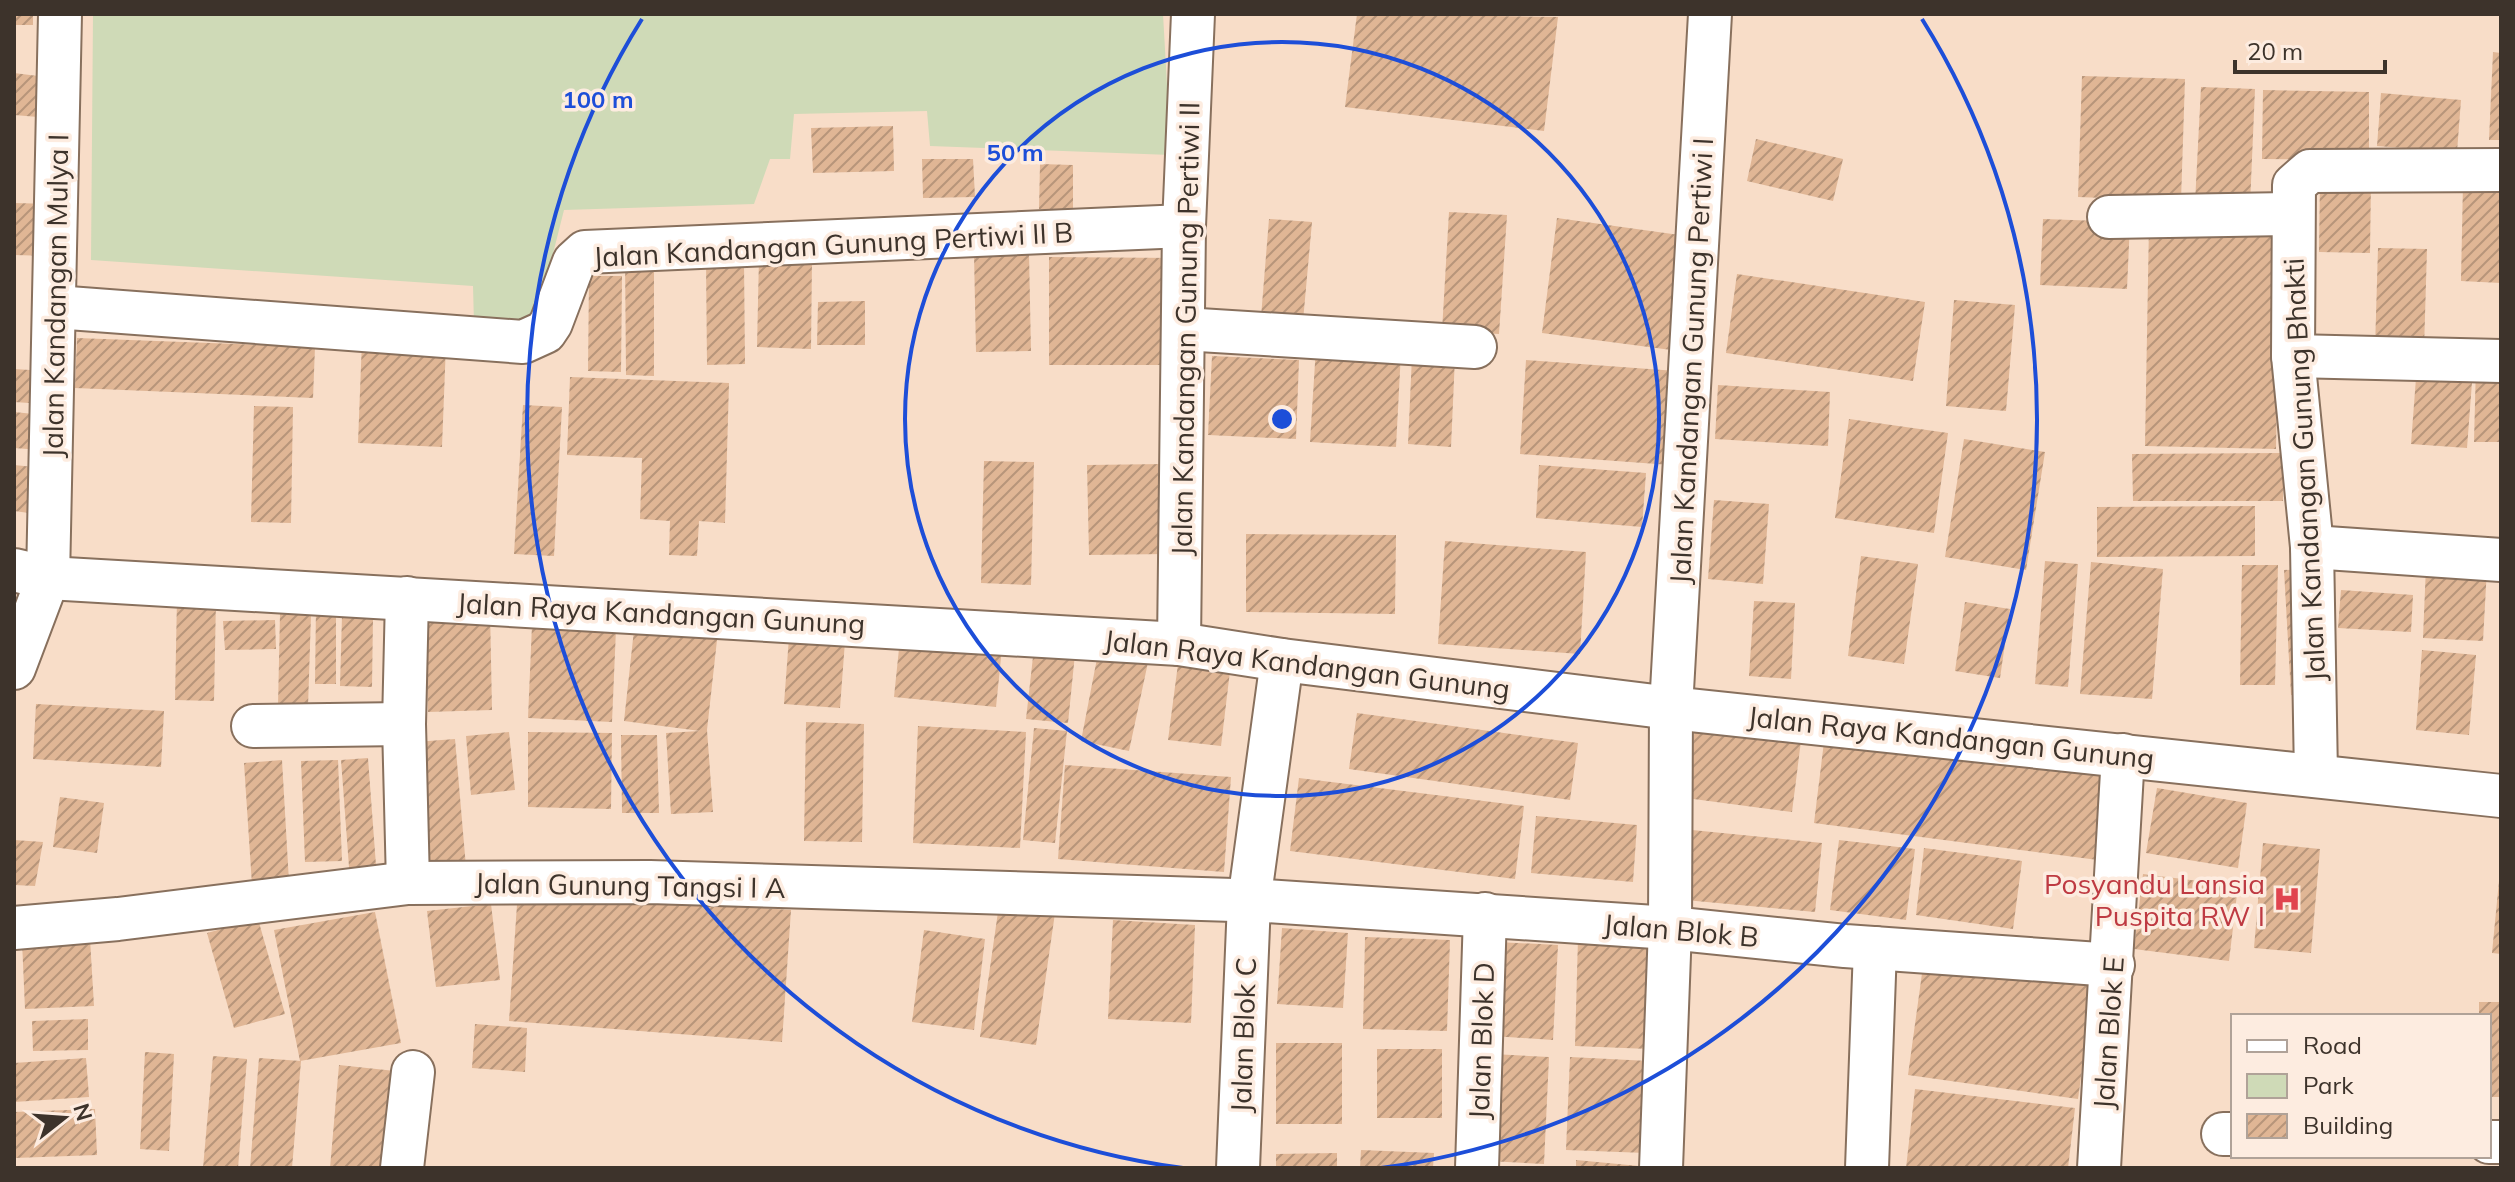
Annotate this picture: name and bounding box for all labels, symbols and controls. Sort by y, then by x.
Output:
scale bar [2235,24,2385,74]
text: 20 m [2247,36,2303,66]
text: 100 m [562,84,634,114]
street label: Jalan Kandangan Gunung Pertiwi II [1164,102,1206,556]
street label: Jalan Kandangan Mulya I [35,134,75,458]
text: 50 m [987,137,1043,167]
street label: Jalan Kandangan Gunung Pertiwi I [1662,137,1720,585]
street label: Jalan Kandangan Gunung Pertiwi II B [592,214,1074,274]
street label: Jalan Kandangan Gunung Bhakti [2275,257,2333,683]
centre of rings [1268,405,1296,433]
street label: Jalan Raya Kandangan Gunung [456,585,866,641]
street label: Jalan Raya Kandangan Gunung [1102,622,1512,706]
street label: Jalan Raya Kandangan Gunung [1746,698,2156,776]
street label: Jalan Gunung Tangsi I A [474,865,786,905]
place label: Posyandu Lansia Puspita RW I [2044,866,2265,933]
hospital icon: Posyandu Lansia Puspita RW I [2272,884,2302,914]
street label: Jalan Blok B [1602,906,1760,954]
street label: Jalan Blok E [2085,955,2131,1111]
street label: Jalan Blok C [1223,957,1263,1113]
street label: Jalan Blok D [1461,962,1501,1120]
legend [2231,1014,2491,1158]
text: Road [2303,1030,2362,1060]
text: Park [2303,1070,2354,1100]
north arrow [24,1078,104,1158]
text: N [67,1100,99,1124]
text: Building [2303,1110,2393,1140]

